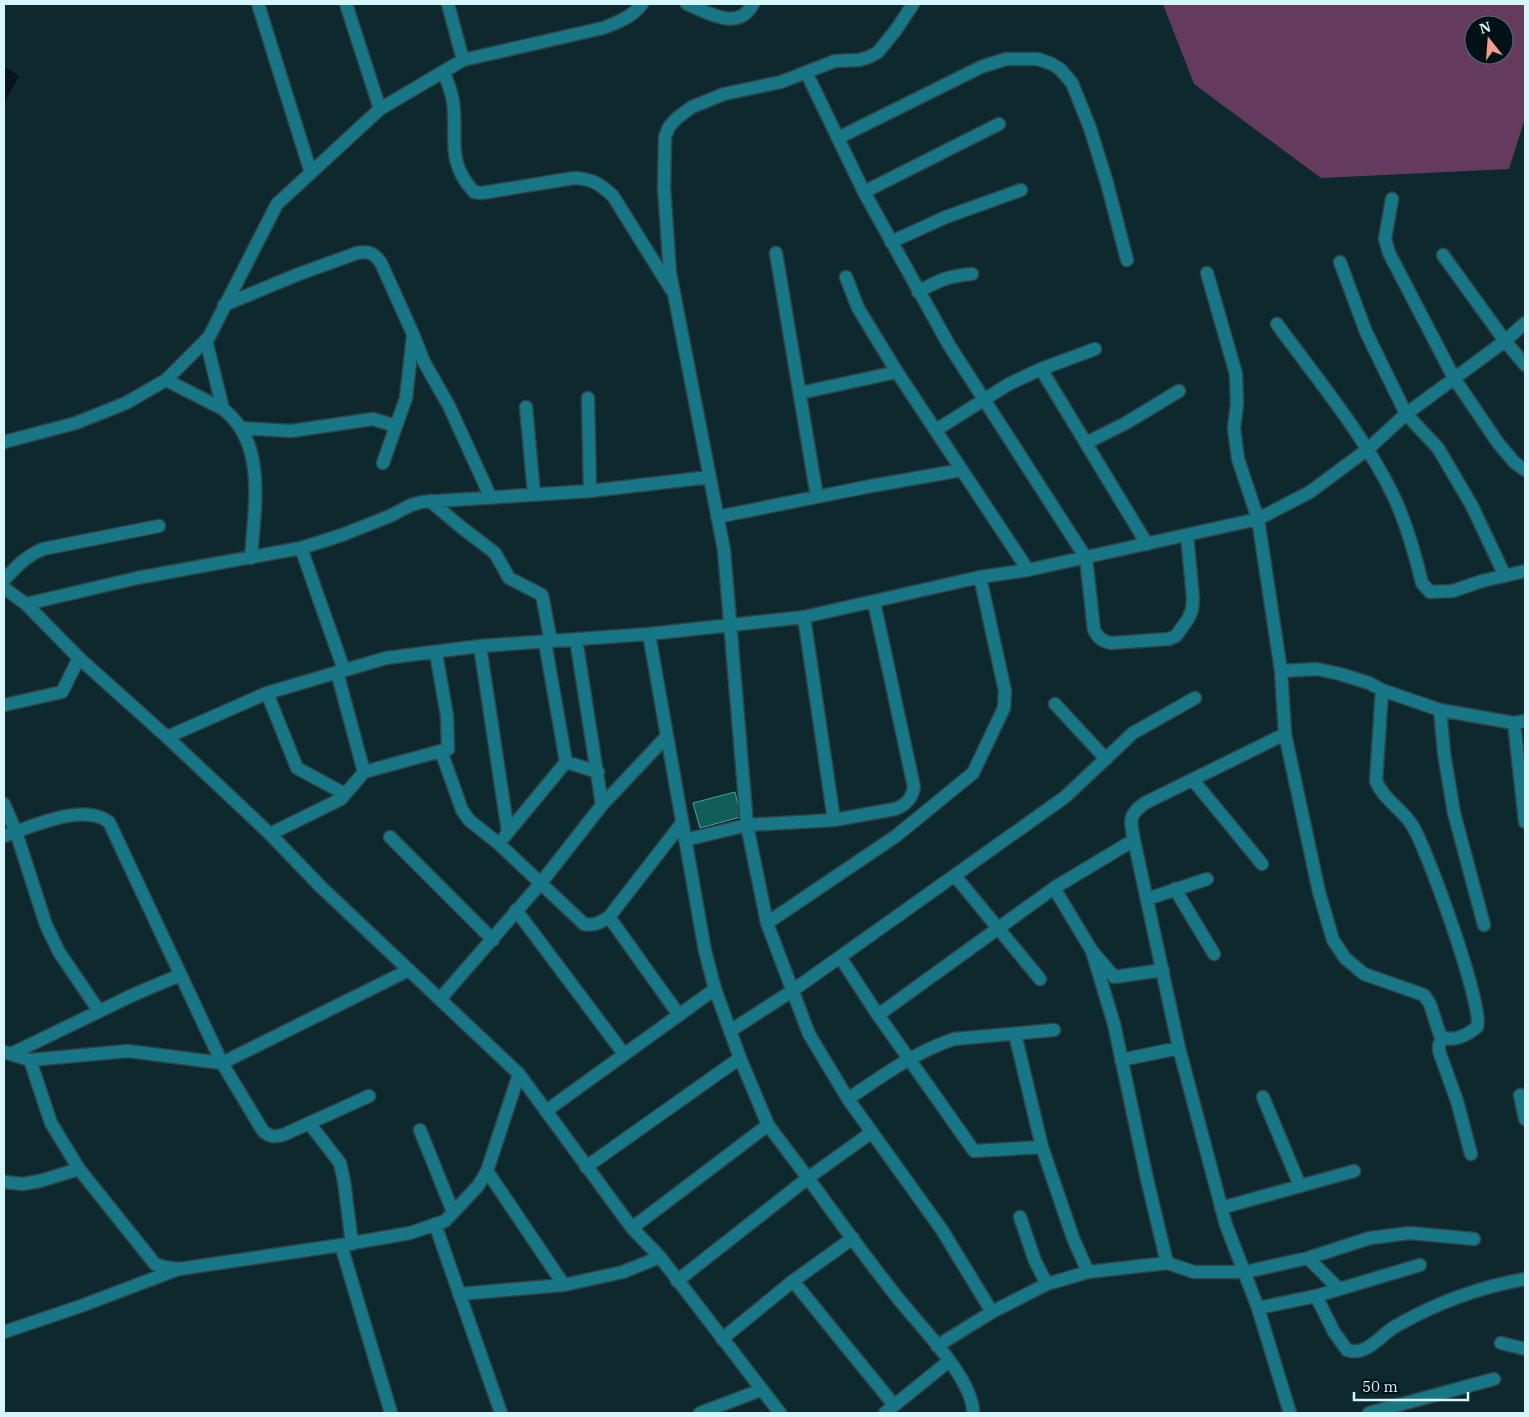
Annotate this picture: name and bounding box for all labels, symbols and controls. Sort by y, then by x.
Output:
north arrow [1464,15,1514,65]
text: N [1477,17,1493,38]
scale bar [1354,1370,1468,1402]
text: 50 m [1362,1377,1398,1396]

